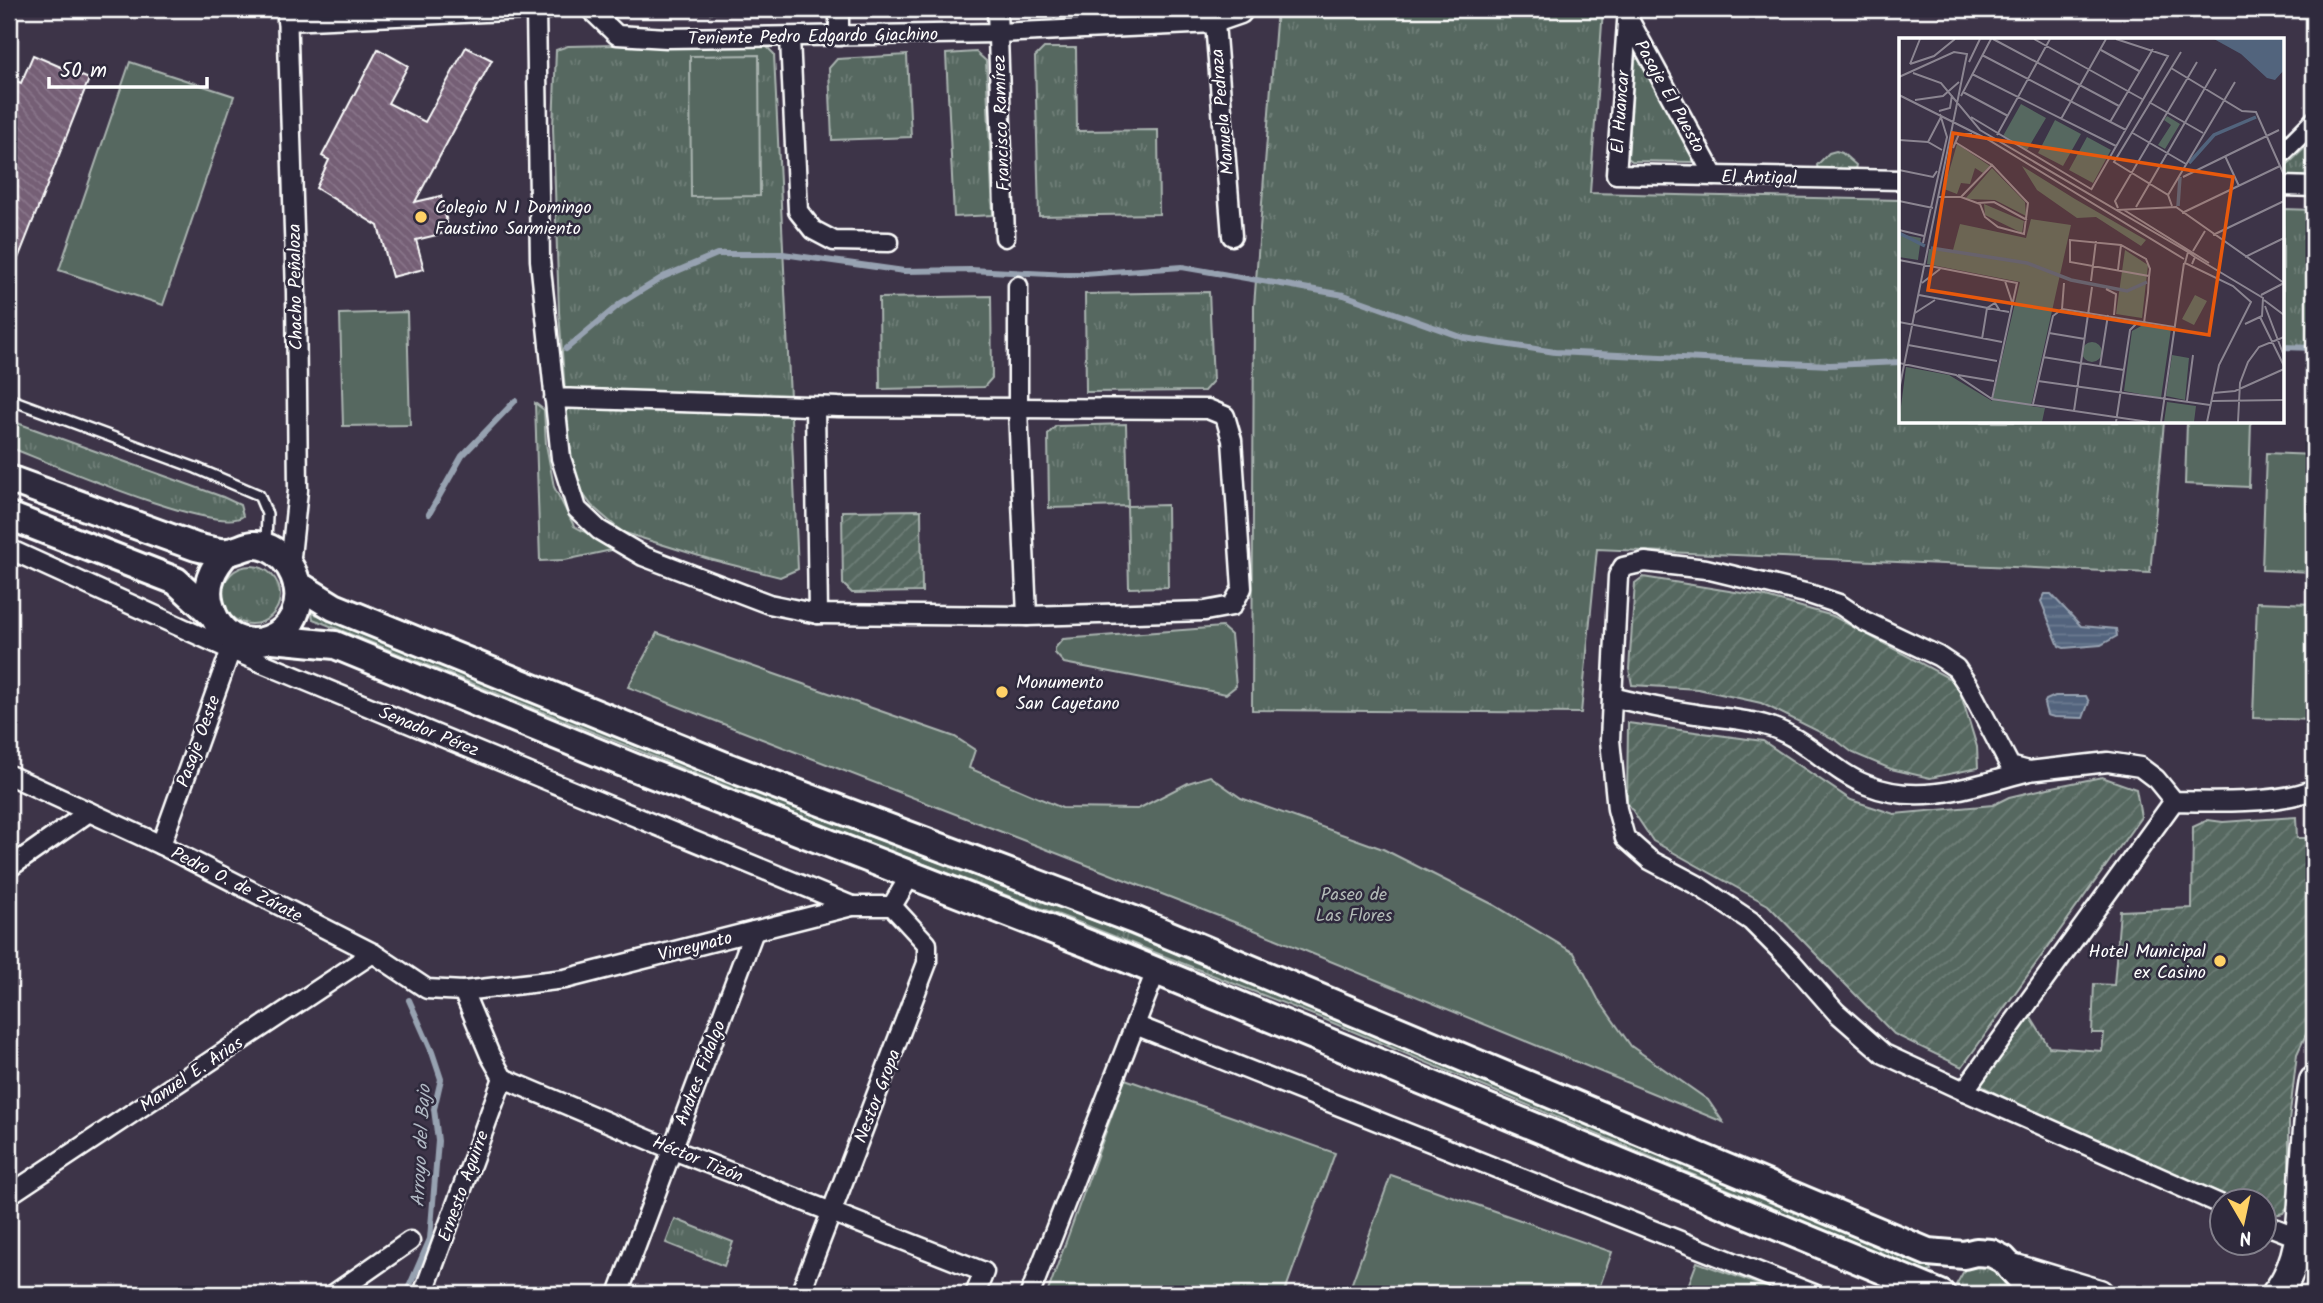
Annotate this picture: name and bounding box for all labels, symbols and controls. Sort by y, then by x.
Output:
street label: Teniente Pedro Edgardo Giachino [688,21,938,54]
street label: Pasaje El Puesto [1626,35,1712,159]
inset map [1899,38,2284,424]
scale bar [49,46,206,90]
street label: Manuela Pedraza [1204,48,1243,176]
street label: Francisco Ramírez [986,54,1019,192]
text: 50 m [60,55,107,88]
street label: El Huancar [1604,68,1639,155]
street label: El Antigal [1721,163,1797,194]
place label: Colegio N 1 Domingo Faustino Sarmiento [435,194,592,244]
marker: Colegio N 1 Domingo Faustino Sarmiento [413,209,429,225]
street label: Chacho Peñaloza [281,223,312,351]
place label: Monumento San Cayetano [1016,669,1120,719]
marker: Monumento San Cayetano [994,684,1010,700]
street label: Pasaje Oeste [169,691,229,792]
street label: Senador Pérez [374,699,483,766]
street label: Pedro O. de Zárate [166,840,307,931]
park label: Paseo de Las Flores [1316,881,1393,931]
street label: Virreynato [655,924,735,971]
place label: Hotel Municipal ex Casino [2089,938,2207,988]
marker: Hotel Municipal ex Casino [2212,953,2228,969]
street label: Andres Fidalgo [668,1017,735,1130]
street label: Manuel E. Arias [134,1030,250,1121]
street label: Nestor Gropa [847,1045,910,1148]
water label: Arroyo del Bajo [404,1083,440,1208]
street label: Ernesto Aguirre [431,1127,498,1246]
street label: Héctor Tizón [648,1129,747,1192]
north arrow [2208,1188,2278,1258]
text: N [2237,1221,2254,1253]

